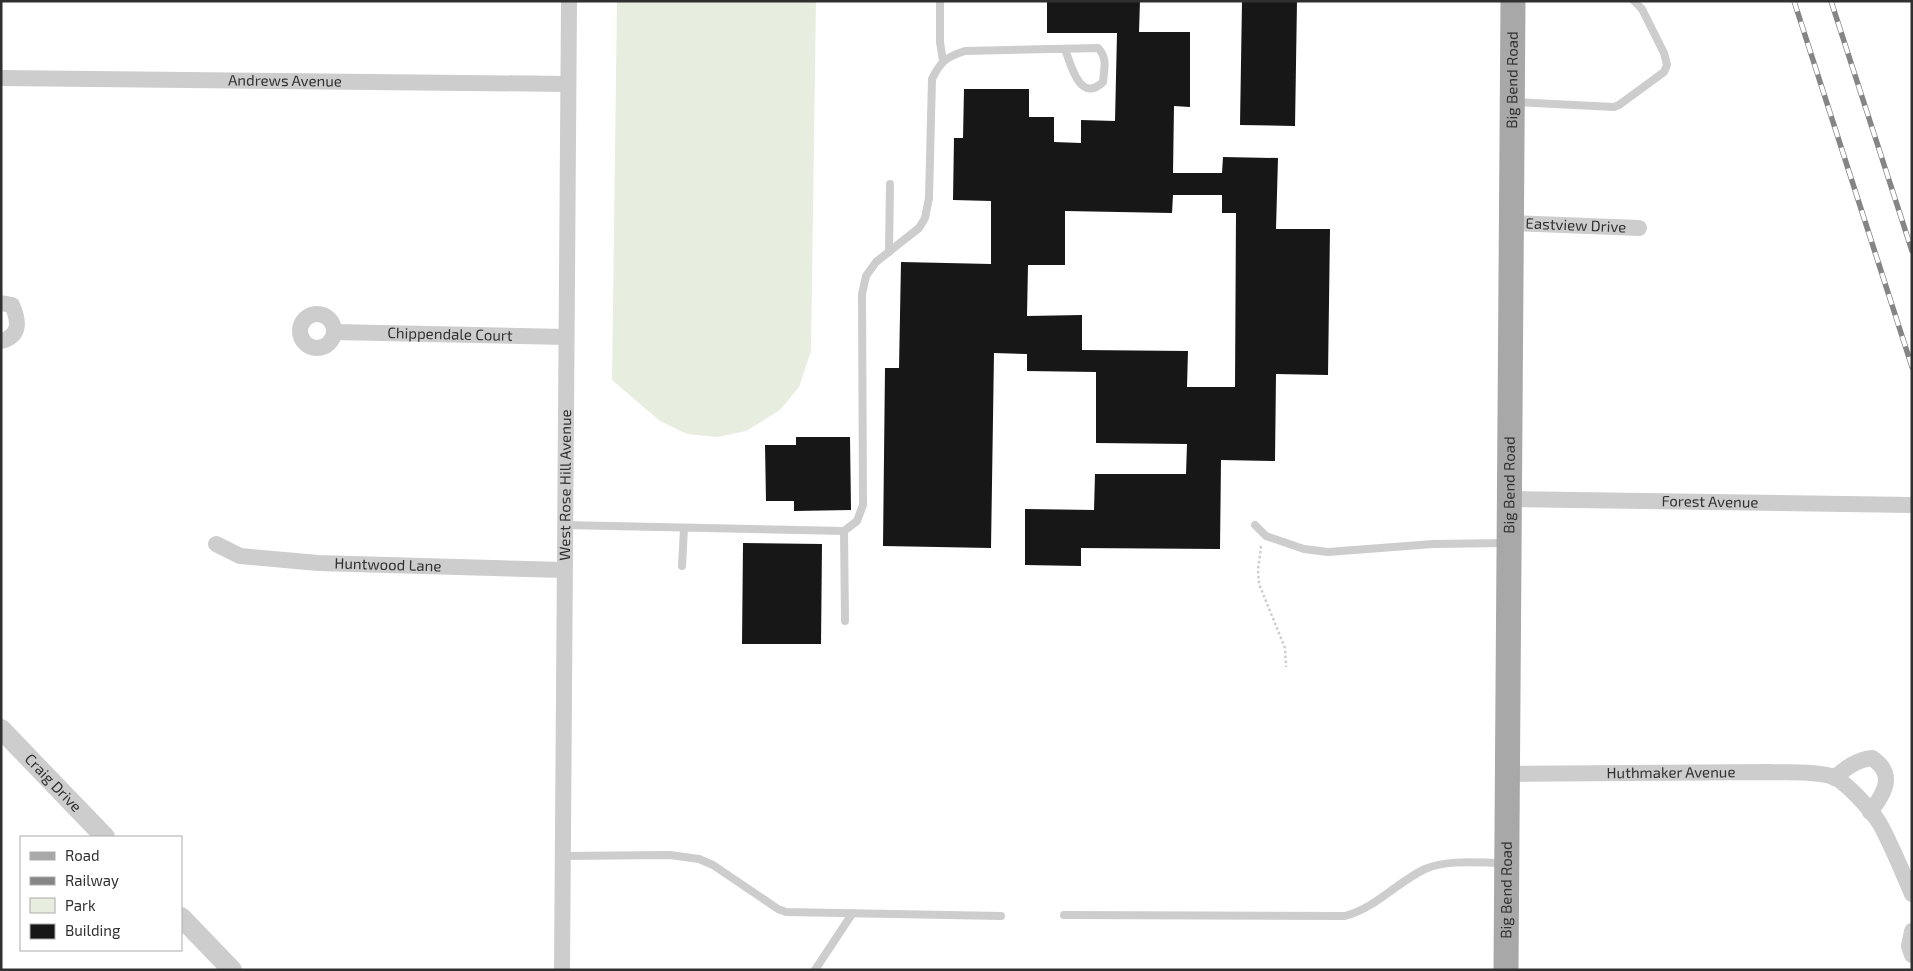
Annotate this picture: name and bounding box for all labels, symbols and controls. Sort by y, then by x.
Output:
street label: Big Bend Road [1502,31,1521,129]
street label: Andrews Avenue [228,70,342,90]
street label: Eastview Drive [1525,214,1627,235]
street label: Chippendale Court [387,323,513,344]
street label: West Rose Hill Avenue [555,409,574,561]
street label: Big Bend Road [1499,436,1518,534]
street label: Forest Avenue [1661,491,1759,511]
street label: Huntwood Lane [334,553,442,575]
street label: Craig Drive [22,749,86,815]
street label: Huthmaker Avenue [1606,762,1736,781]
legend [20,836,182,951]
street label: Big Bend Road [1496,841,1515,939]
text: Road [65,846,100,864]
text: Railway [65,871,119,889]
text: Park [65,896,96,914]
text: Building [65,921,121,939]

